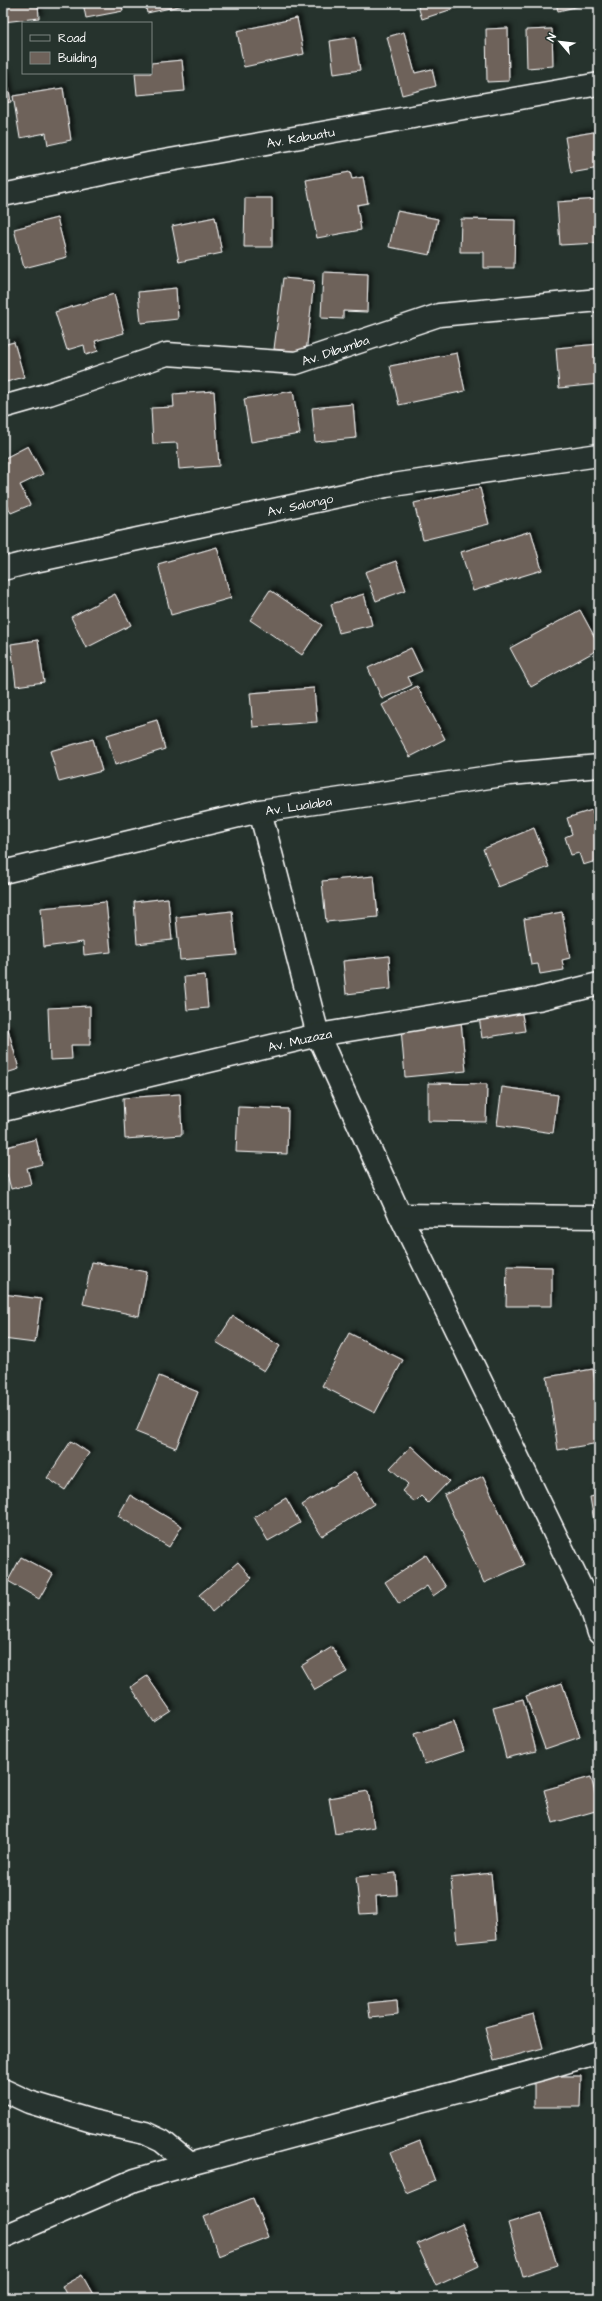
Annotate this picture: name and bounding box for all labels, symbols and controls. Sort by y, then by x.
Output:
legend [22,22,152,74]
north arrow [540,22,580,62]
text: Road [58,30,86,47]
text: N [543,31,560,44]
text: Building [58,50,96,68]
street label: Av. Kabuatu [265,123,336,153]
street label: Av. Dibumba [299,331,372,371]
street label: Av. Salongo [266,489,336,521]
street label: Av. Lualaba [264,792,333,820]
street label: Av. Muzaza [266,1025,334,1057]

